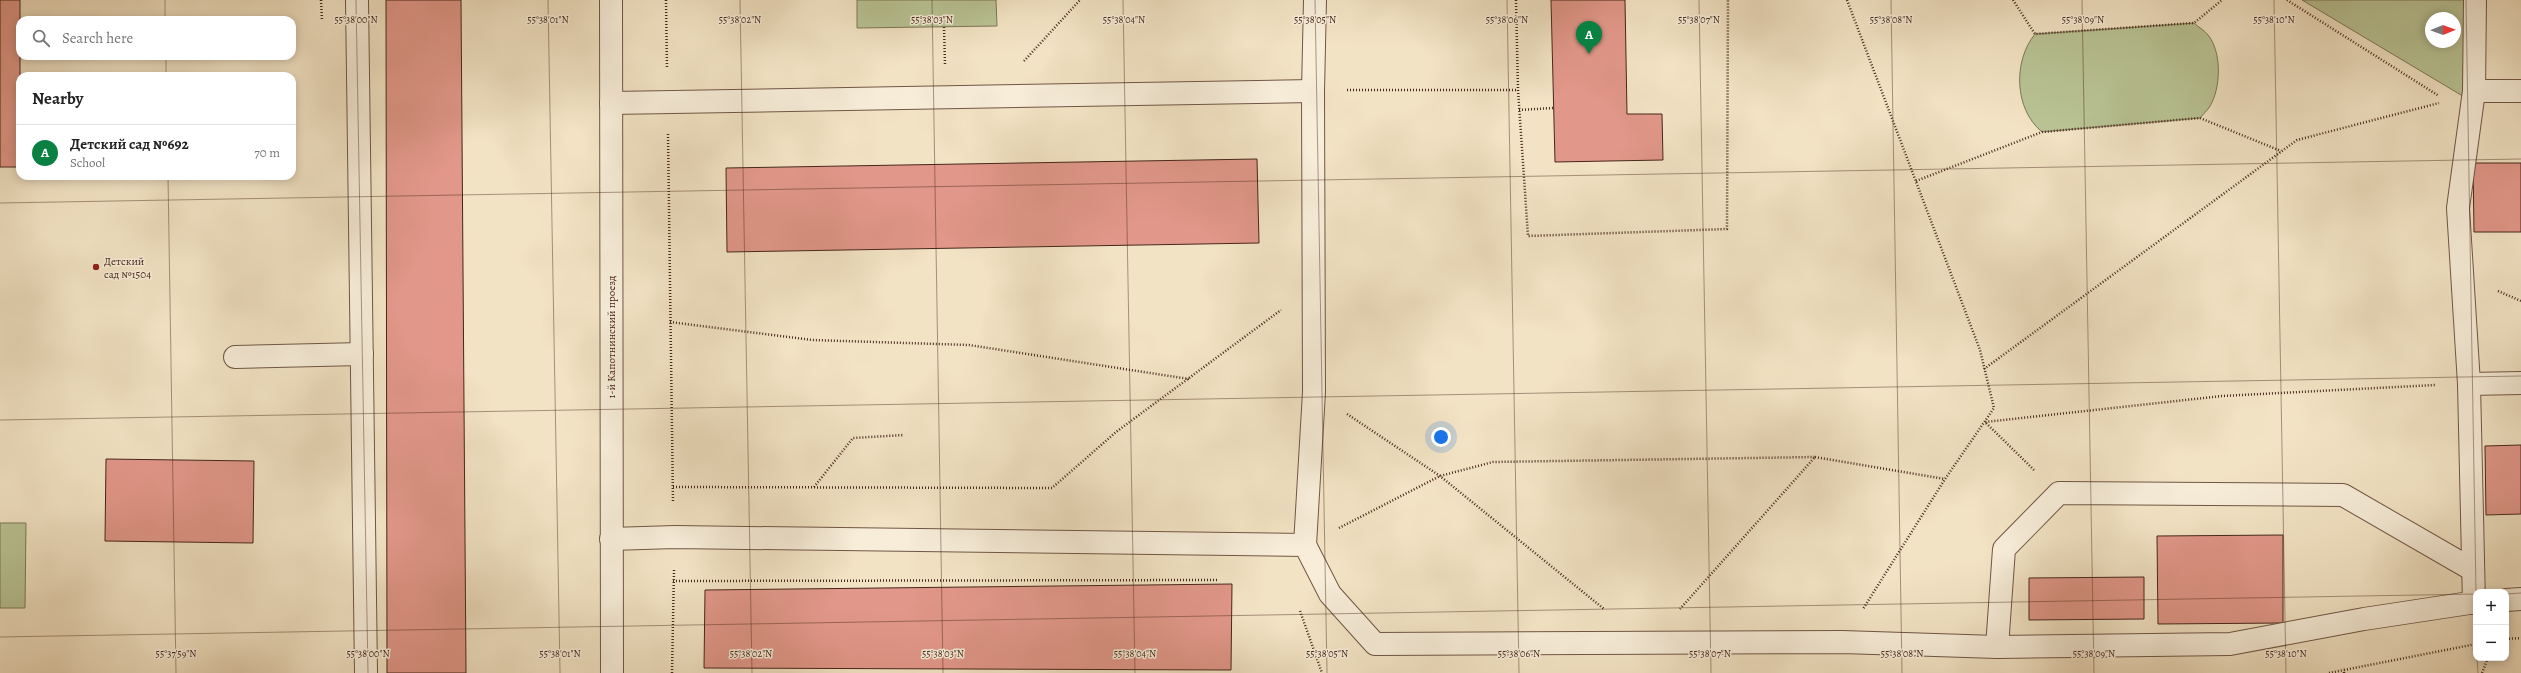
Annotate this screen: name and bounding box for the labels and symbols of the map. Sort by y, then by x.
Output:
north arrow [2425,12,2461,48]
text: 55°38'00"N [334,13,378,26]
text: 55°38'01"N [527,13,569,26]
text: 55°38'02"N [719,13,761,26]
text: 55°38'03"N [911,13,953,26]
text: 55°38'04"N [1103,13,1145,26]
text: 55°38'05"N [1294,13,1336,26]
text: 55°38'06"N [1486,13,1528,26]
text: 55°38'07"N [1678,13,1720,26]
text: 55°38'08"N [1870,13,1912,26]
text: 55°38'09"N [2062,13,2104,26]
text: 55°38'10"N [2253,13,2295,26]
pin: A [1576,21,1602,54]
place label: Детский сад №1504 [104,254,151,282]
marker: Детский сад №1504 [91,262,101,272]
street label: 1-й Капотнинский проезд [604,275,619,398]
your location [1431,427,1451,447]
text: 55°37'59"N [156,647,196,660]
text: 55°38'00"N [346,647,390,660]
text: 55°38'01"N [539,647,581,660]
text: 55°38'02"N [730,647,772,660]
text: 55°38'03"N [922,647,964,660]
text: 55°38'04"N [1114,647,1156,660]
text: 55°38'05"N [1306,647,1348,660]
text: 55°38'06"N [1498,647,1540,660]
text: 55°38'07"N [1689,647,1731,660]
text: 55°38'08"N [1881,647,1923,660]
text: 55°38'09"N [2073,647,2115,660]
text: 55°38'10"N [2265,647,2307,660]

